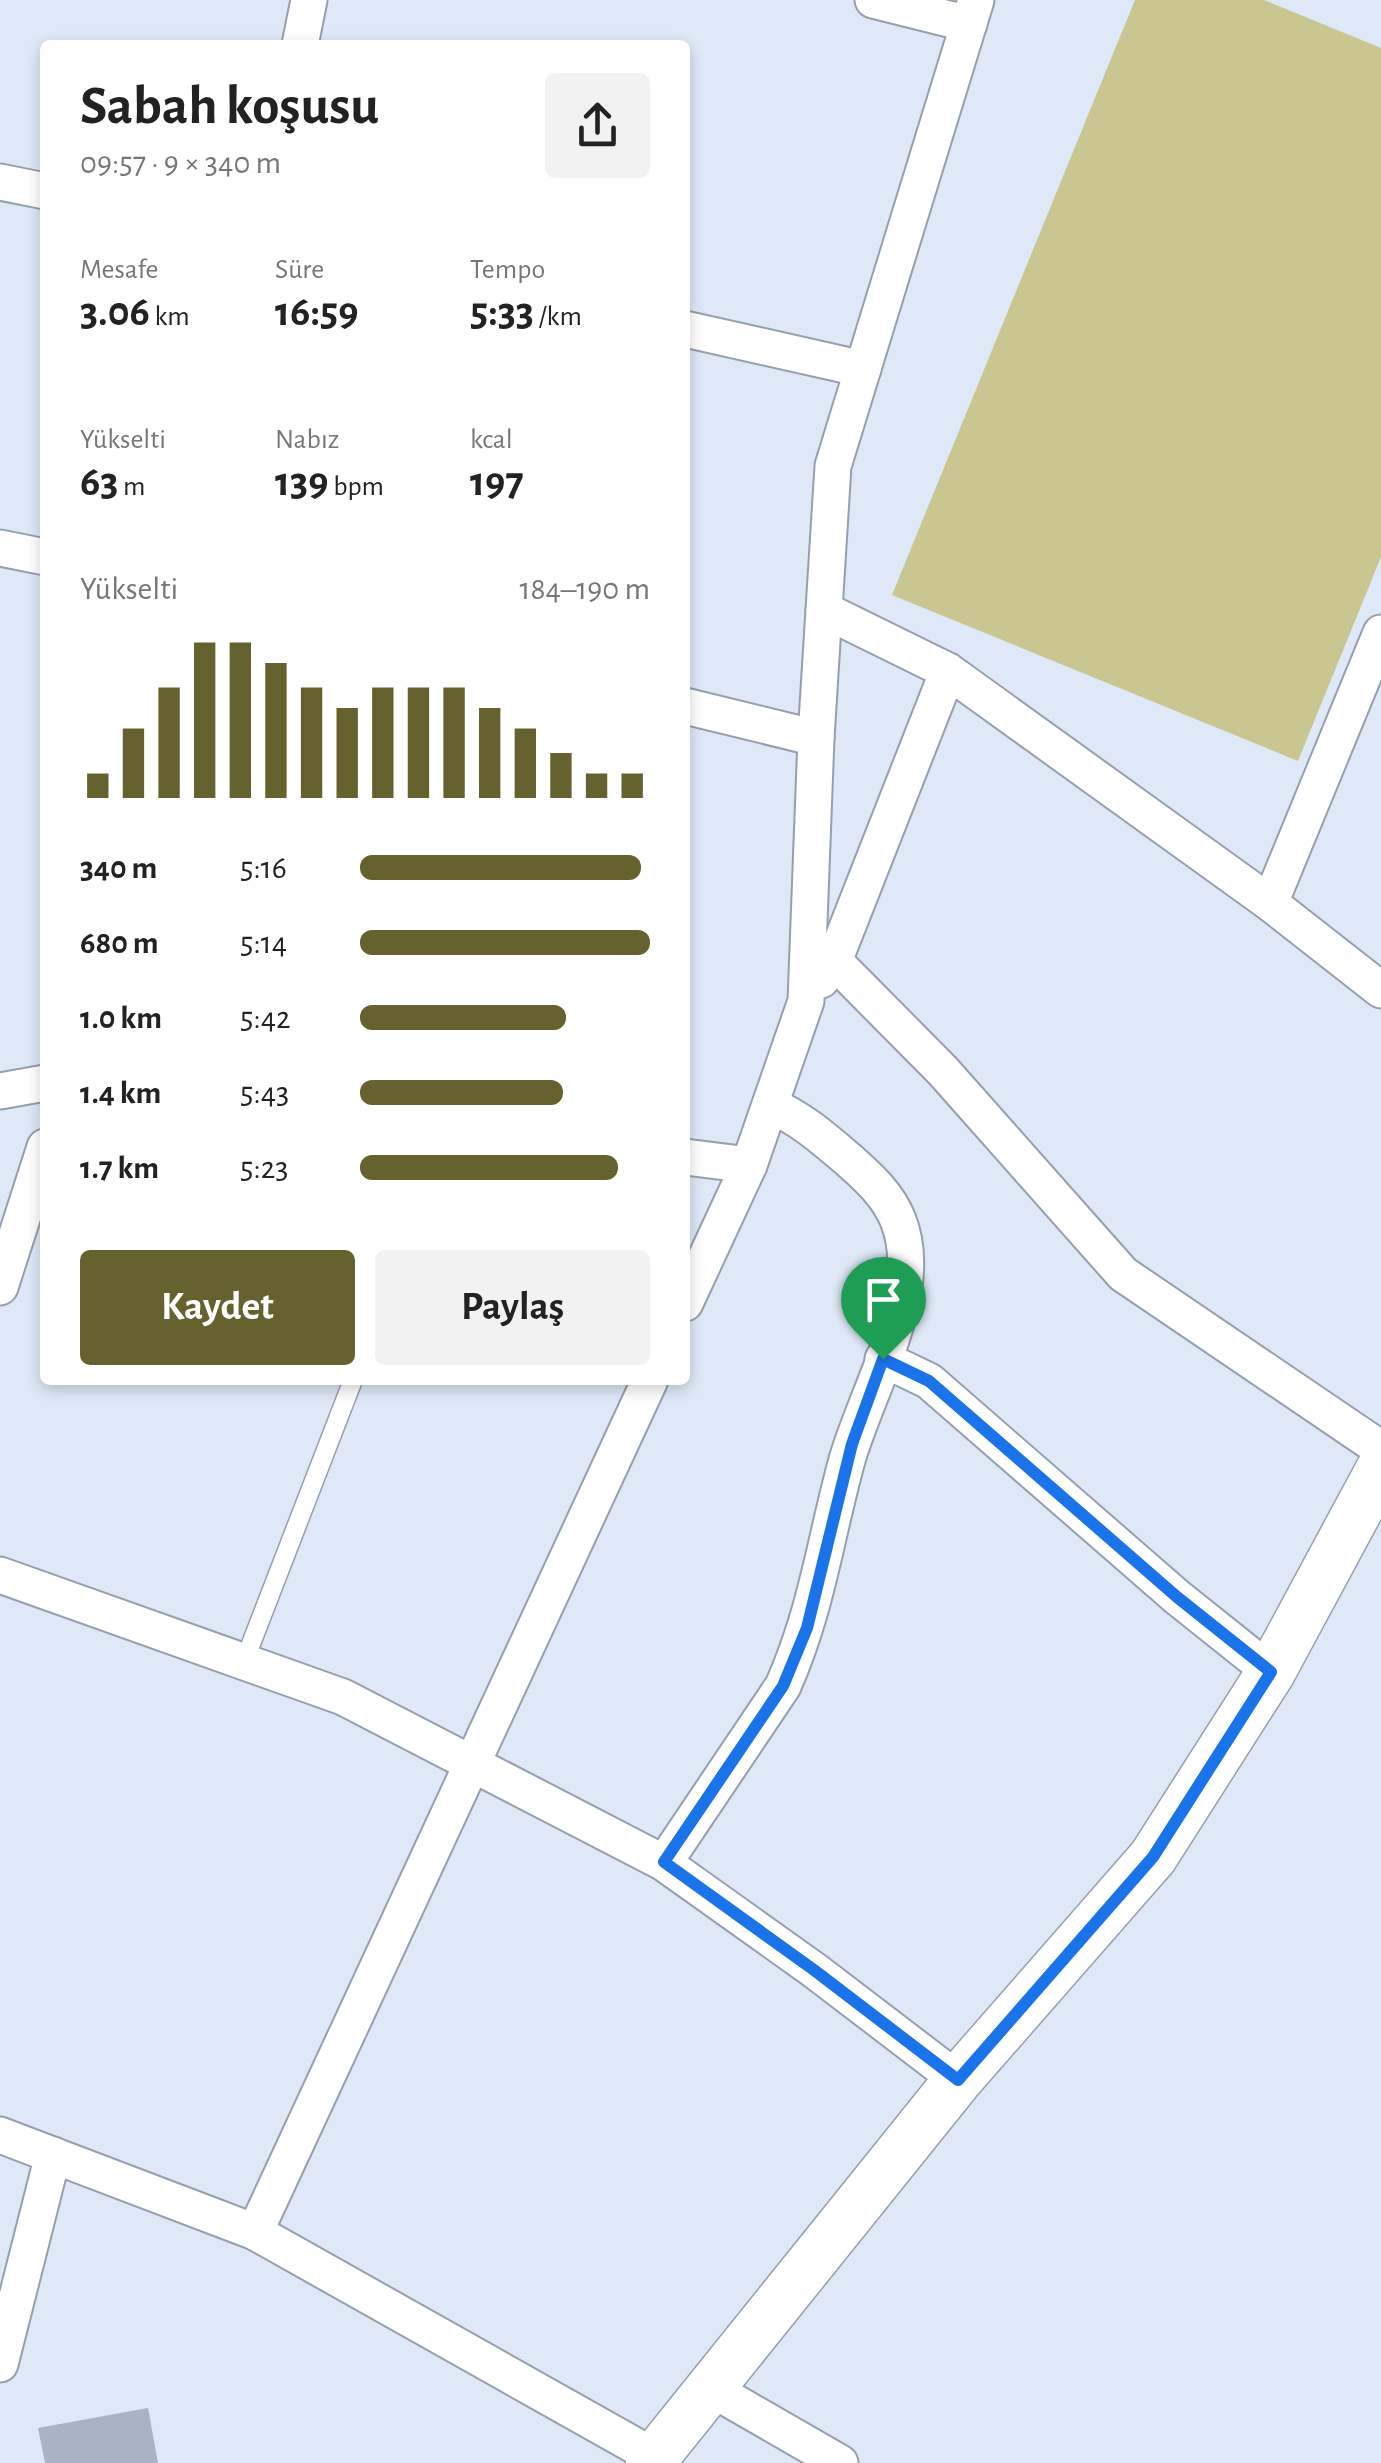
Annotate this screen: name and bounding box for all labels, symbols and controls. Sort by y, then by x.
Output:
button: share [545,73,650,178]
text: Sabah koşusu [80,79,379,134]
text: 09:57 · 9 × 340 m [80,147,281,179]
text: Mesafe [80,256,158,284]
text: Süre [275,256,324,284]
text: Tempo [470,256,545,284]
text: 3.06 [80,291,150,333]
text: 16:59 [275,291,358,333]
text: 5:33 [470,291,534,333]
text: km [150,303,190,331]
text: /km [534,303,582,331]
text: Yükselti [80,426,166,454]
text: Nabız [275,426,339,454]
text: kcal [470,426,513,454]
text: 63 [80,461,118,503]
text: 139 [275,461,329,503]
text: 197 [470,461,524,503]
text: m [118,473,145,501]
text: bpm [329,473,384,501]
text: Yükselti [80,573,178,605]
text: 184–190 m [519,573,650,605]
text: 340 m [80,852,157,884]
text: 5:16 [240,852,287,884]
text: 680 m [80,927,159,959]
text: 5:14 [240,927,287,959]
text: 1.0 km [80,1002,162,1034]
text: 5:42 [240,1002,291,1034]
text: 1.4 km [80,1077,161,1109]
text: 5:43 [240,1077,289,1109]
text: 1.7 km [80,1152,159,1184]
text: 5:23 [240,1152,288,1184]
button: Kaydet [80,1250,355,1365]
button: Paylaş [375,1250,650,1365]
pin [841,1257,926,1360]
icon: arrive [856,1272,911,1327]

